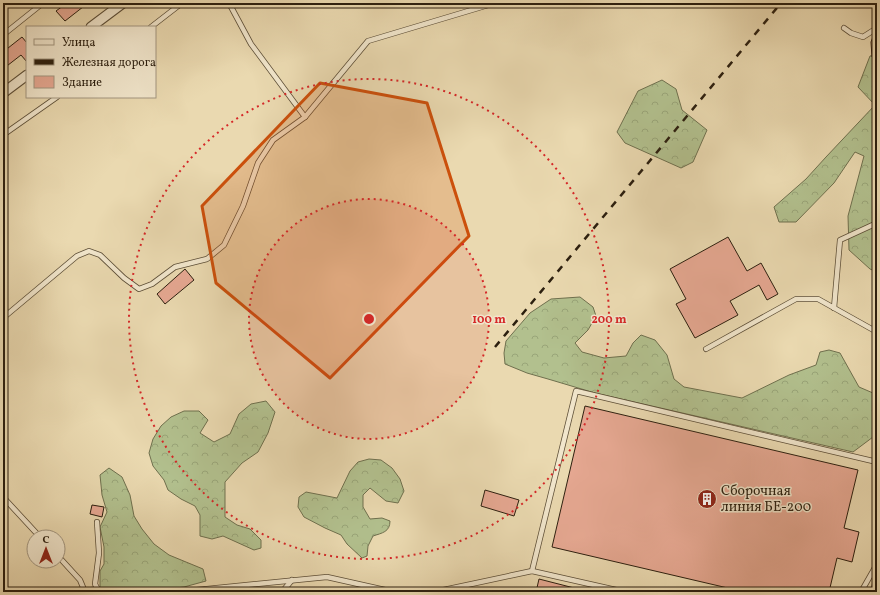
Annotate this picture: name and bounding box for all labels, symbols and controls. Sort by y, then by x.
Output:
legend [26,26,156,98]
text: Улица [62,35,95,51]
text: Железная дорога [62,55,156,71]
text: Здание [62,75,102,91]
centre of rings [362,312,376,326]
text: 100 m [472,312,506,328]
text: 200 m [591,312,627,328]
place label: Сборочная линия БЕ-200 [721,482,811,517]
building icon: Сборочная линия БЕ-200 [696,488,718,510]
north arrow [26,529,66,569]
text: С [42,533,50,548]

